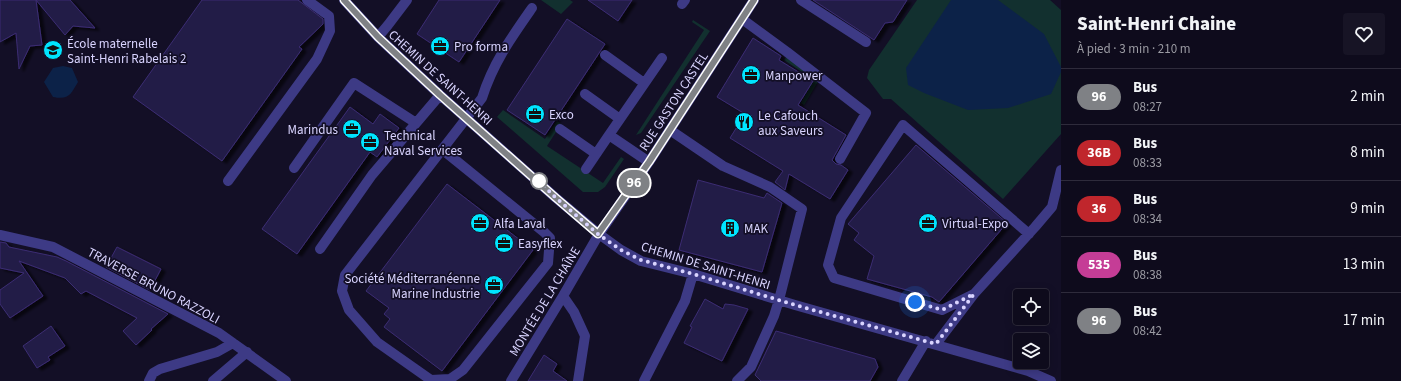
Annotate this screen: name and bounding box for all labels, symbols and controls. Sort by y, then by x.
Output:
text: Saint-Henri Chaine [1077,11,1236,38]
button: heart [1343,13,1385,55]
street label: CHEMIN DE SAINT-HENRI [384,26,496,129]
place label: École maternelle Saint-Henri Rabelais 2 [67,35,186,68]
office icon: Pro forma [429,35,451,57]
place label: Pro forma [454,38,508,56]
school or university icon: École maternelle Saint-Henri Rabelais 2 [42,39,64,61]
text: À pied · 3 min · 210 m [1077,40,1191,58]
street label: RUE GASTON CASTEL [635,49,713,154]
office icon: Manpower [740,64,762,86]
place label: Manpower [765,67,823,85]
text: Bus [1133,77,1157,98]
text: 2 min [1350,86,1385,107]
text: 96 [1092,87,1106,107]
text: 08:27 [1133,98,1162,116]
office icon: Exco [524,103,546,125]
place label: Exco [549,106,574,124]
place label: Le Cafouch aux Saveurs [758,107,824,140]
restaurant icon: Le Cafouch aux Saveurs [733,111,755,133]
office icon: Marindus [341,118,363,140]
place label: Marindus [287,121,339,139]
place label: Technical Naval Services [384,127,463,160]
office icon: Technical Naval Services [359,131,381,153]
text: Bus [1133,133,1157,154]
text: 8 min [1350,142,1385,163]
text: 36B [1087,143,1111,163]
text: 08:33 [1133,154,1162,172]
line badge: 96 [616,170,652,196]
unlabelled marker [530,172,548,190]
text: 96 [627,173,641,193]
text: Bus [1133,189,1157,210]
text: 9 min [1350,198,1385,219]
text: 36 [1092,199,1106,219]
text: 08:34 [1133,210,1162,228]
office icon: Alfa Laval [469,212,491,234]
office icon: Virtual-Expo [917,212,939,234]
place label: Alfa Laval [494,215,546,233]
place label: Virtual-Expo [942,215,1008,233]
building icon: MAK [719,217,741,239]
place label: MAK [744,220,769,238]
office icon: Easyflex [493,232,515,254]
place label: Easyflex [518,235,562,253]
street label: CHEMIN DE SAINT-HENRI [639,238,773,294]
street label: TRAVERSE BRUNO RAZZOLI [84,243,223,328]
street label: MONTÉE DE LA CHAÎNE [505,243,585,360]
text: Bus [1133,245,1157,266]
text: 13 min [1343,254,1385,275]
text: 535 [1088,255,1110,275]
text: 08:38 [1133,266,1162,284]
place label: Société Méditerranéenne Marine Industrie [344,270,480,303]
office icon: Société Méditerranéenne Marine Industrie [483,274,505,296]
map controls [1013,289,1049,369]
button: locate [1013,289,1049,325]
your location [905,292,925,312]
text: Bus [1133,301,1157,322]
text: 17 min [1343,310,1385,331]
text: 96 [1092,311,1106,331]
text: 08:42 [1133,322,1162,340]
button: layers [1013,333,1049,369]

